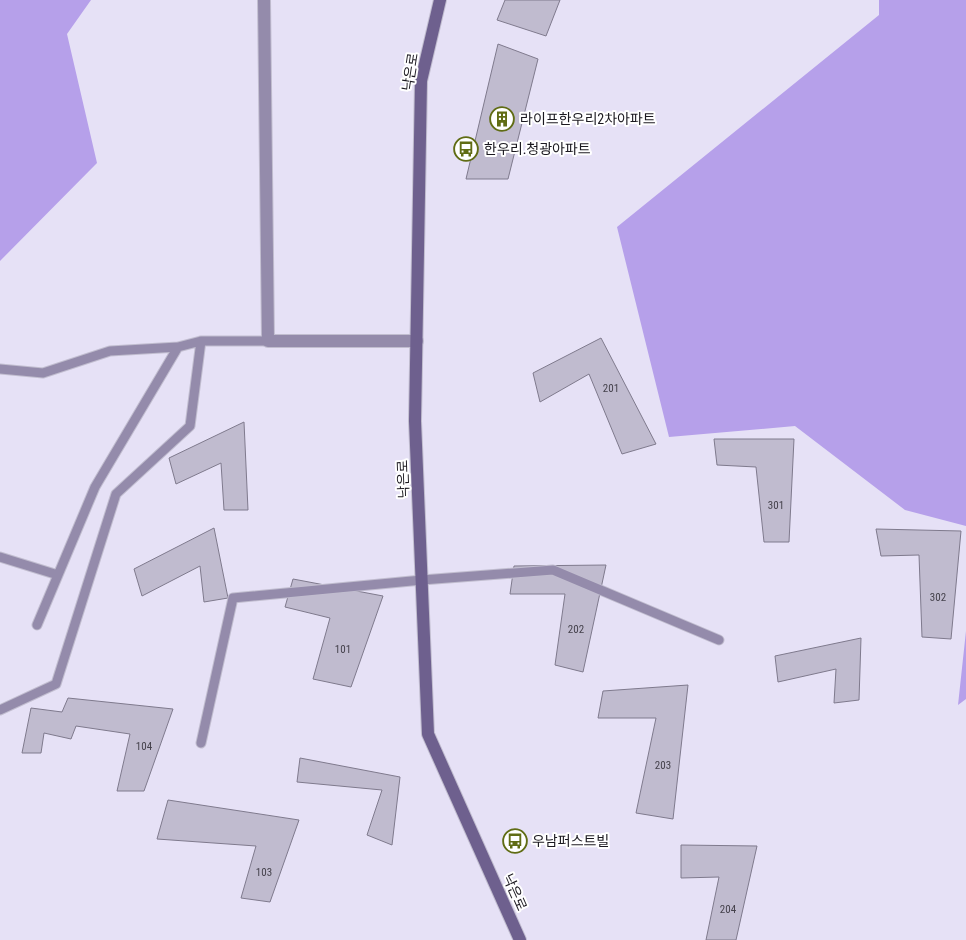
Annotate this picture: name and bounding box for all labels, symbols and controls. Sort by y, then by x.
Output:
street label: 낙은로 [399,52,421,92]
building icon: 라이프한우리2차아파트 [489,106,515,132]
place label: 라이프한우리2차아파트 [520,111,656,127]
bus stop icon: 한우리.청광아파트 [453,136,479,162]
place label: 한우리.청광아파트 [484,141,591,157]
house number: 201 [603,382,619,395]
street label: 낙은로 [394,459,412,499]
house number: 301 [768,499,784,512]
house number: 302 [930,591,946,604]
house number: 202 [568,623,584,636]
house number: 101 [335,643,351,656]
house number: 104 [136,740,153,753]
house number: 203 [655,759,671,772]
bus stop icon: 우남퍼스트빌 [502,828,528,854]
place label: 우남퍼스트빌 [532,833,609,849]
house number: 103 [256,866,272,879]
street label: 낙은로 [500,871,530,913]
house number: 204 [720,903,737,916]

